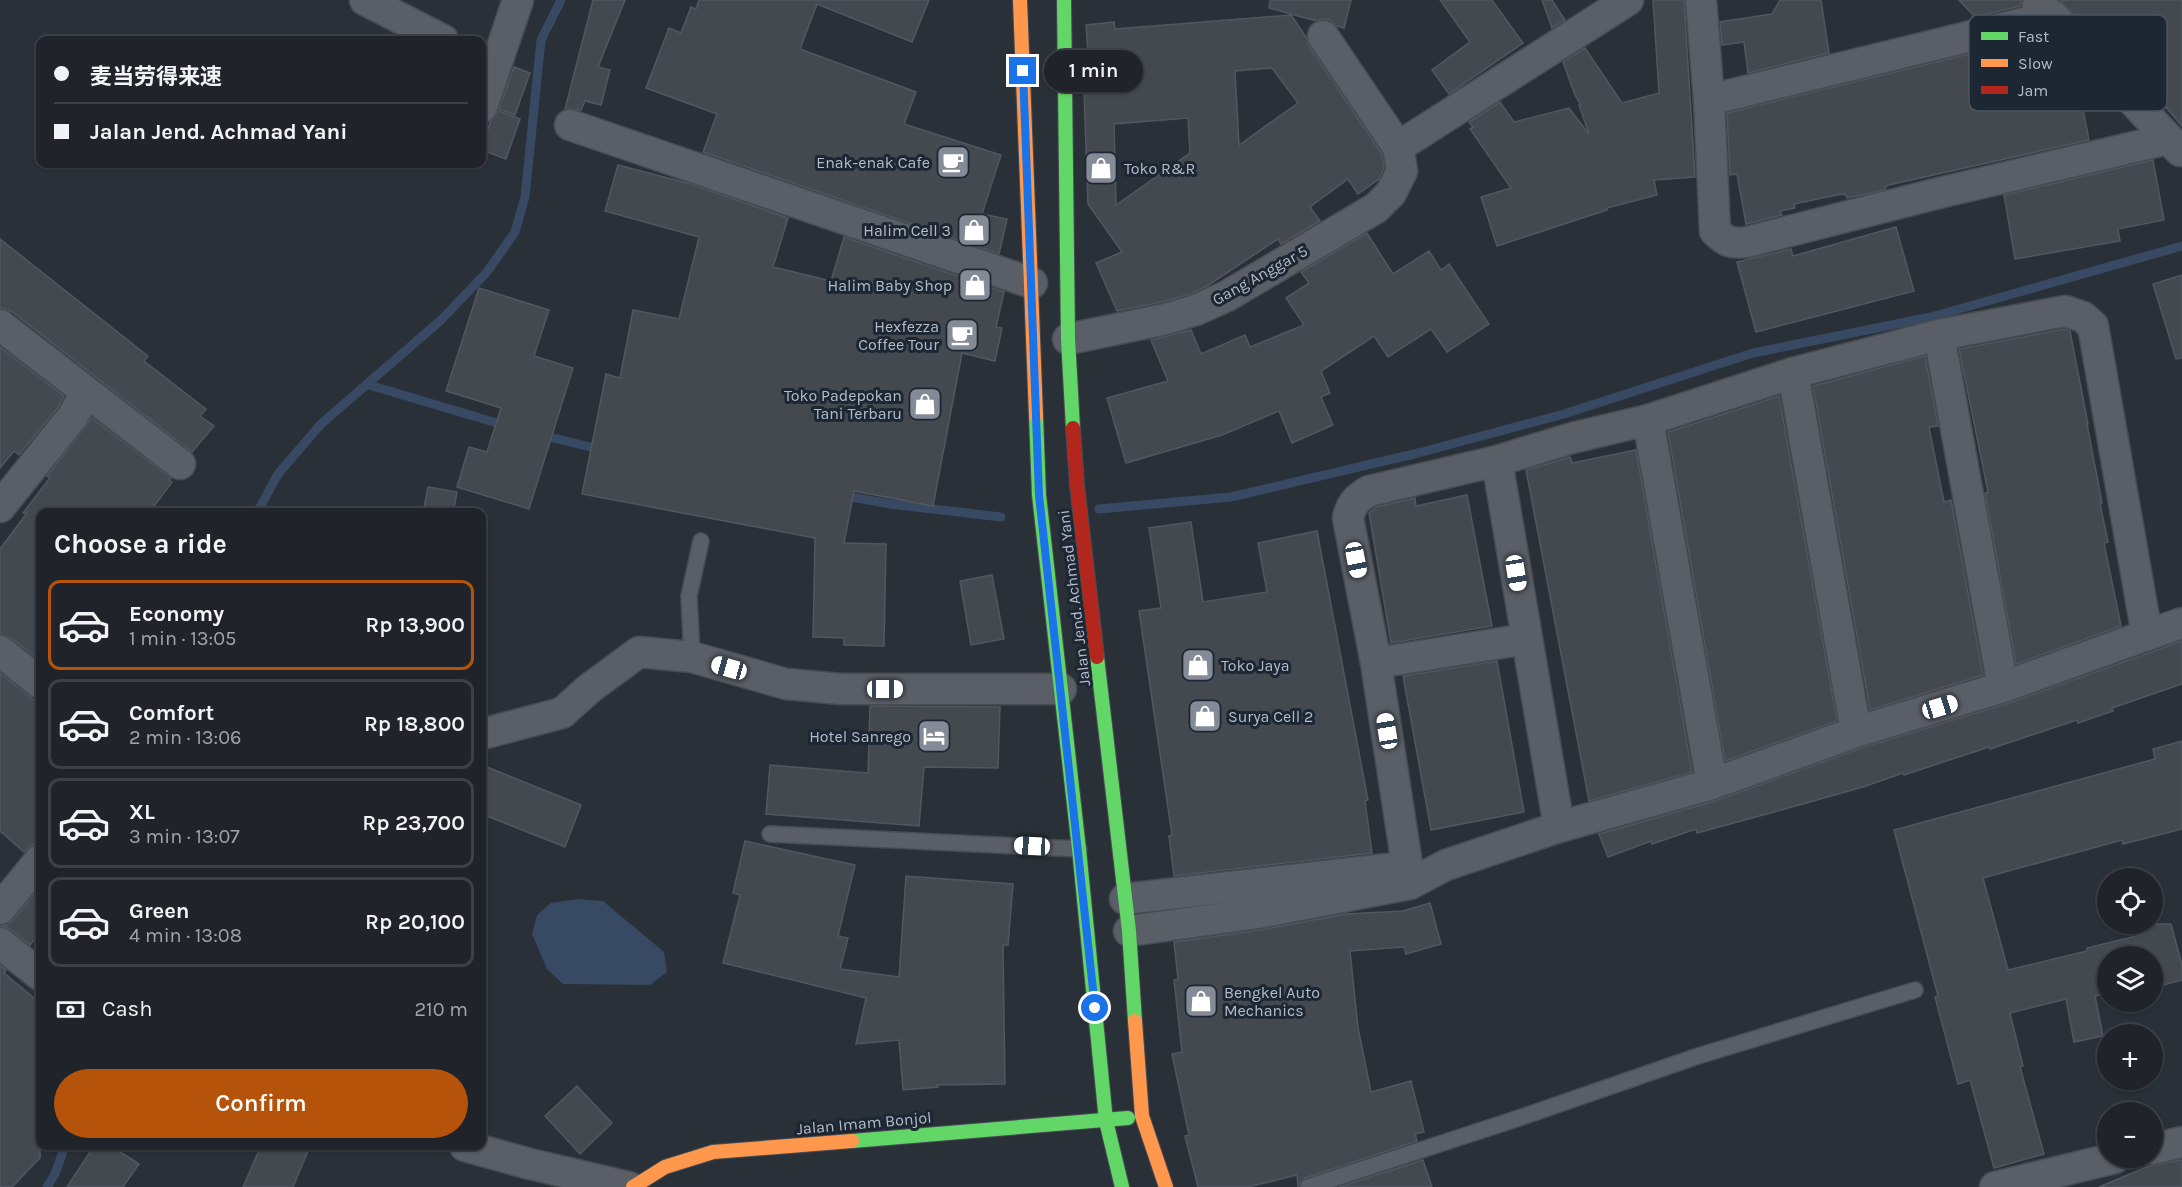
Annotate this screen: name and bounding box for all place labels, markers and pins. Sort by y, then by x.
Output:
cafe icon: Enak-enak Cafe [935,144,971,180]
shop icon: Toko R&R [1083,150,1119,186]
place label: Enak-enak Cafe [816,153,930,172]
place label: Toko R&R [1124,159,1195,178]
shop icon: Halim Cell 3 [956,212,992,248]
place label: Halim Cell 3 [863,221,951,240]
shop icon: Halim Baby Shop [957,267,993,303]
place label: Halim Baby Shop [828,276,952,295]
place label: Hexfezza Coffee Tour [858,317,939,354]
cafe icon: Hexfezza Coffee Tour [944,317,980,353]
place label: Toko Padepokan Tani Terbaru [784,386,902,423]
shop icon: Toko Padepokan Tani Terbaru [907,386,943,422]
shop icon: Toko Jaya [1180,647,1216,683]
place label: Toko Jaya [1221,656,1290,675]
shop icon: Surya Cell 2 [1187,698,1223,734]
place label: Surya Cell 2 [1228,707,1313,726]
hotel icon: Hotel Sanrego [916,718,952,754]
place label: Hotel Sanrego [809,727,911,746]
shop icon: Bengkel Auto Mechanics [1183,983,1219,1019]
place label: Bengkel Auto Mechanics [1224,983,1320,1020]

